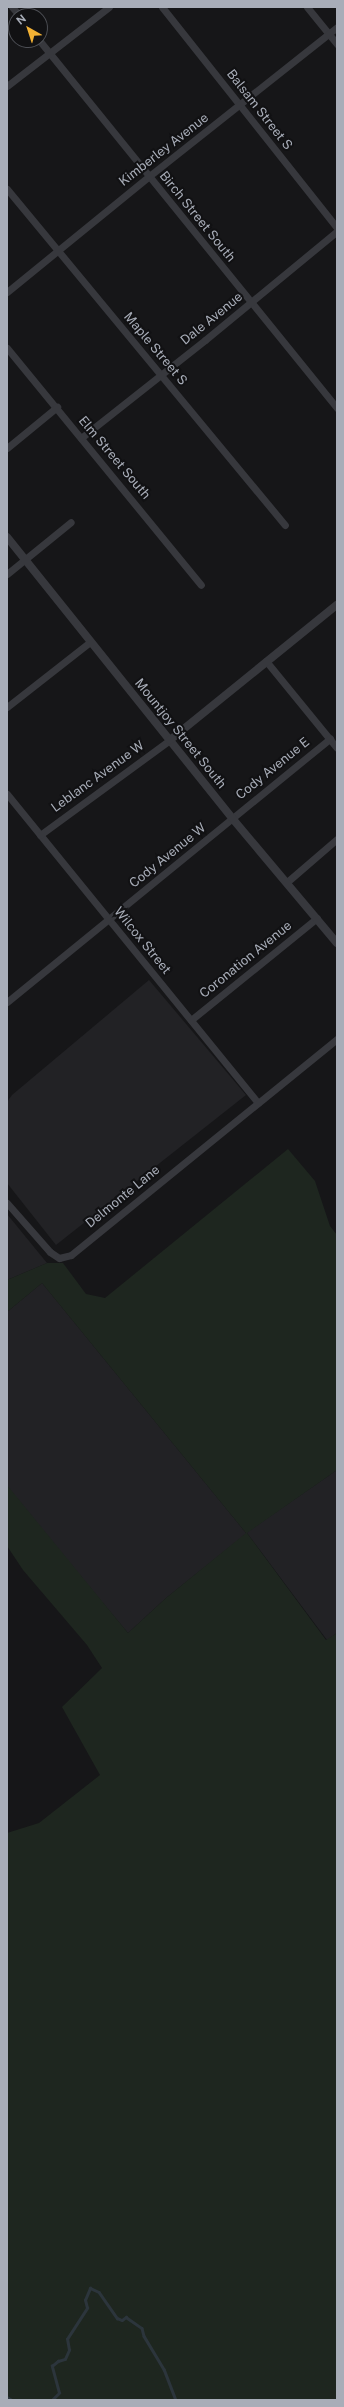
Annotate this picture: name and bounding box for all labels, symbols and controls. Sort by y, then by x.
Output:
north arrow [8,8,48,48]
text: N [14,12,28,27]
street label: Balsam Street S [223,67,295,153]
street label: Kimberley Avenue [116,110,212,190]
street label: Birch Street South [156,169,238,265]
street label: Dale Avenue [178,289,246,349]
street label: Maple Street S [120,309,190,389]
street label: Elm Street South [75,413,153,503]
street label: Mountjoy Street South [131,676,229,792]
street label: Cody Avenue E [233,735,313,803]
street label: Leblanc Avenue W [48,738,148,816]
street label: Cody Avenue W [126,820,210,892]
street label: Wilcox Street [110,904,174,978]
street label: Coronation Avenue [197,918,295,1002]
street label: Delmonte Lane [83,1162,163,1232]

